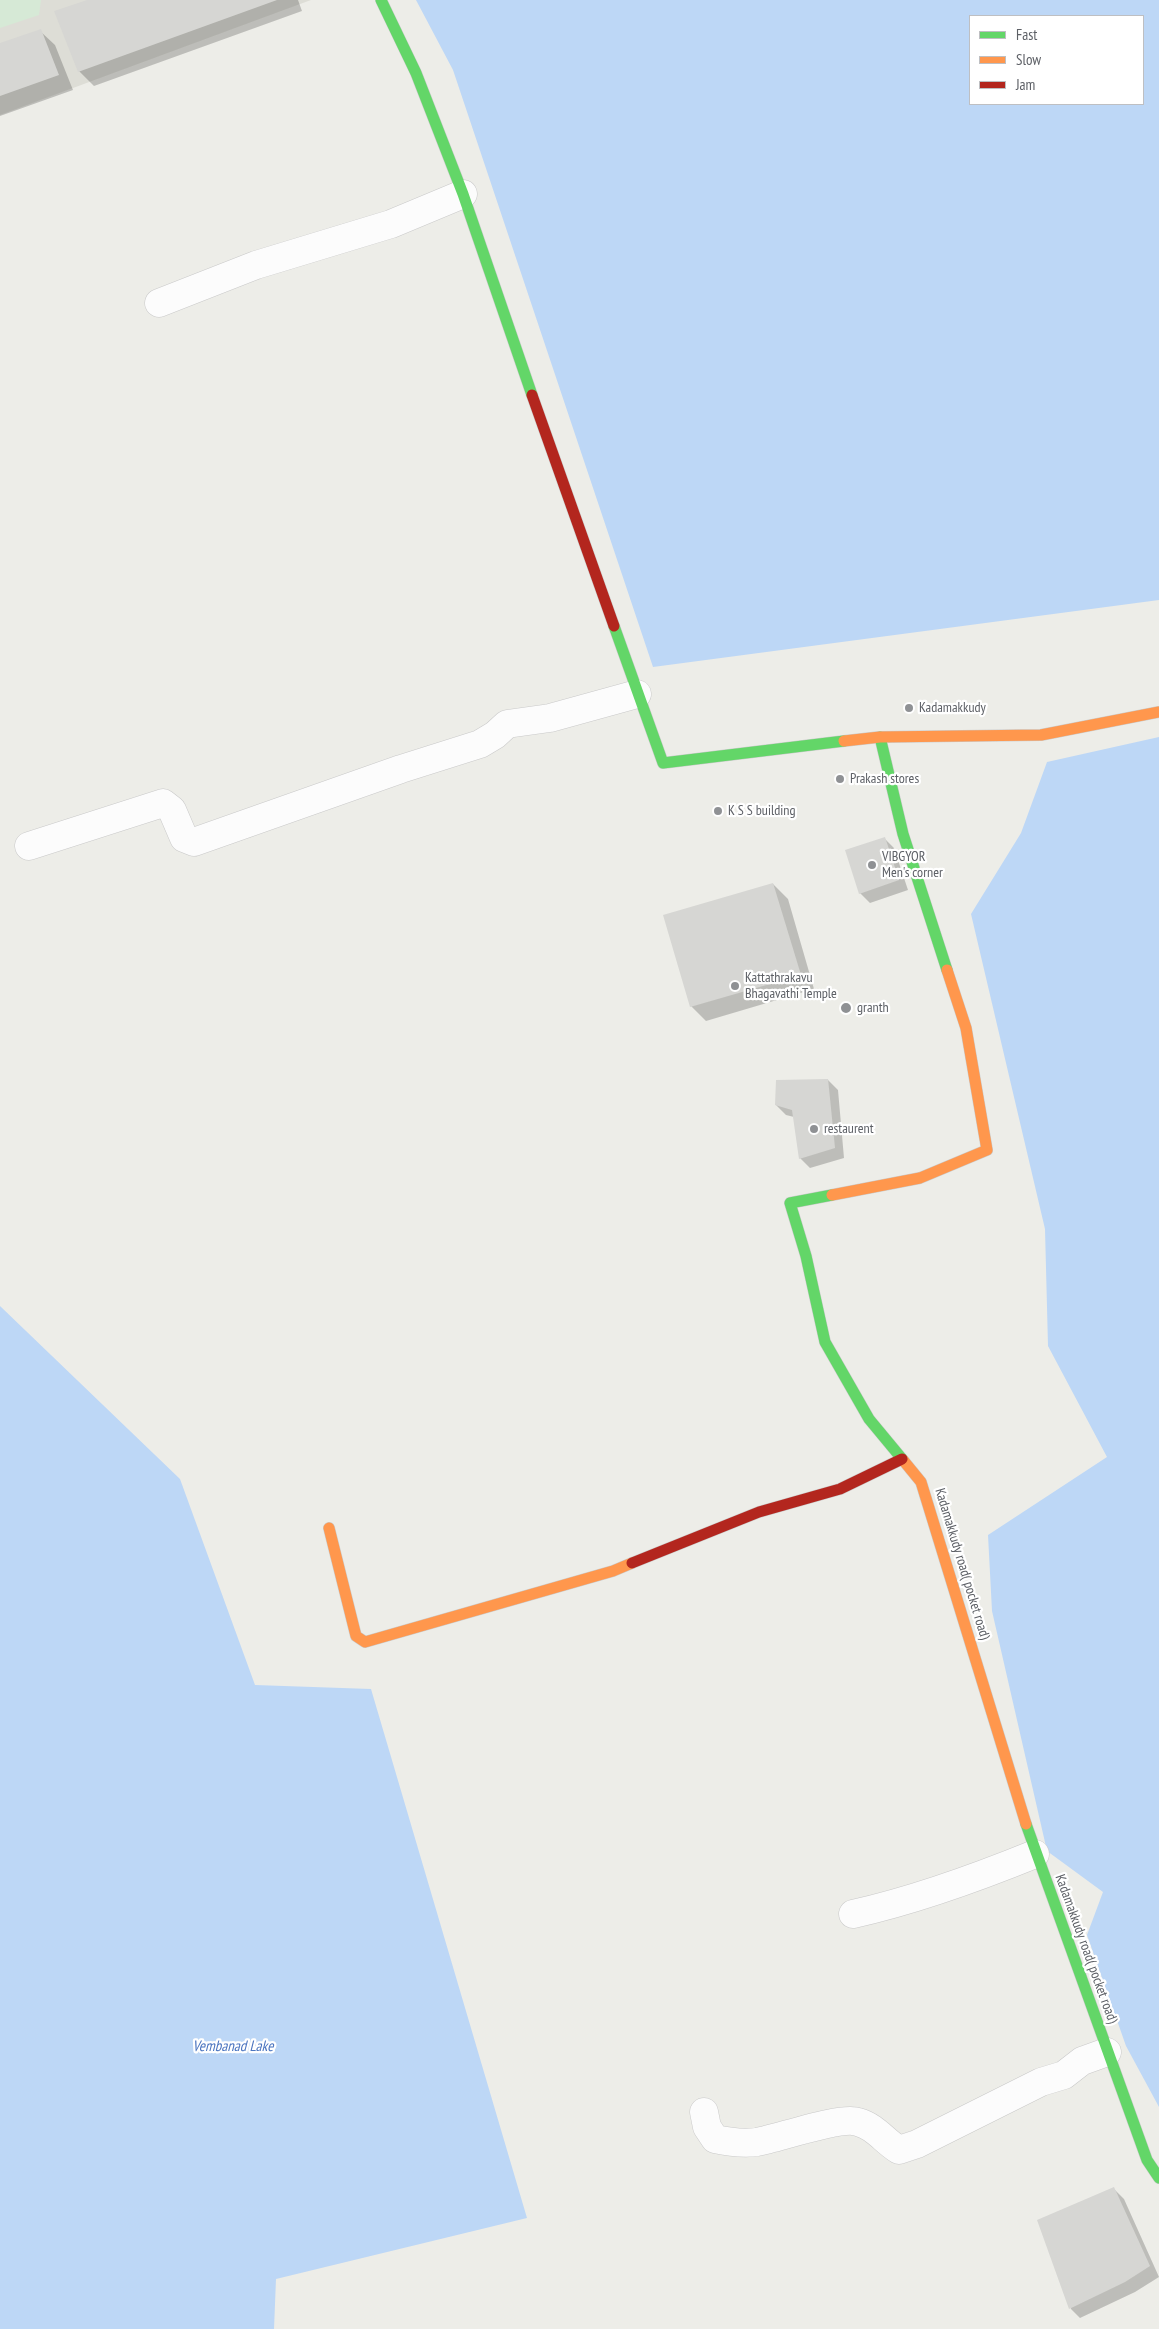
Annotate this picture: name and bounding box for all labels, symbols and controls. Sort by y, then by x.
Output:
legend [969,15,1144,105]
text: Fast [1016,25,1037,44]
text: Slow [1016,50,1041,69]
text: Jam [1016,75,1035,94]
place label: Kadamakkudy [919,700,986,716]
marker: Kadamakkudy [903,702,915,714]
place label: Prakash stores [850,771,919,787]
marker: Prakash stores [834,773,846,785]
place label: K S S building [728,803,796,819]
marker: K S S building [712,805,724,817]
place label: VIBGYOR Men's corner [882,849,943,882]
marker: VIBGYOR Men's corner [866,859,878,871]
place label: Kattathrakavu Bhagavathi Temple [745,970,837,1002]
marker: Kattathrakavu Bhagavathi Temple [729,980,741,992]
place label: granth [857,1000,889,1016]
marker: granth [839,1001,853,1015]
place label: restaurent [824,1121,873,1137]
marker: restaurent [808,1123,820,1135]
street label: Kadamakkudy road( pocket road) [931,1486,993,1642]
street label: Kadamakkudy road( pocket road) [1051,1872,1121,2026]
water label: Vembanad Lake [193,2038,273,2056]

